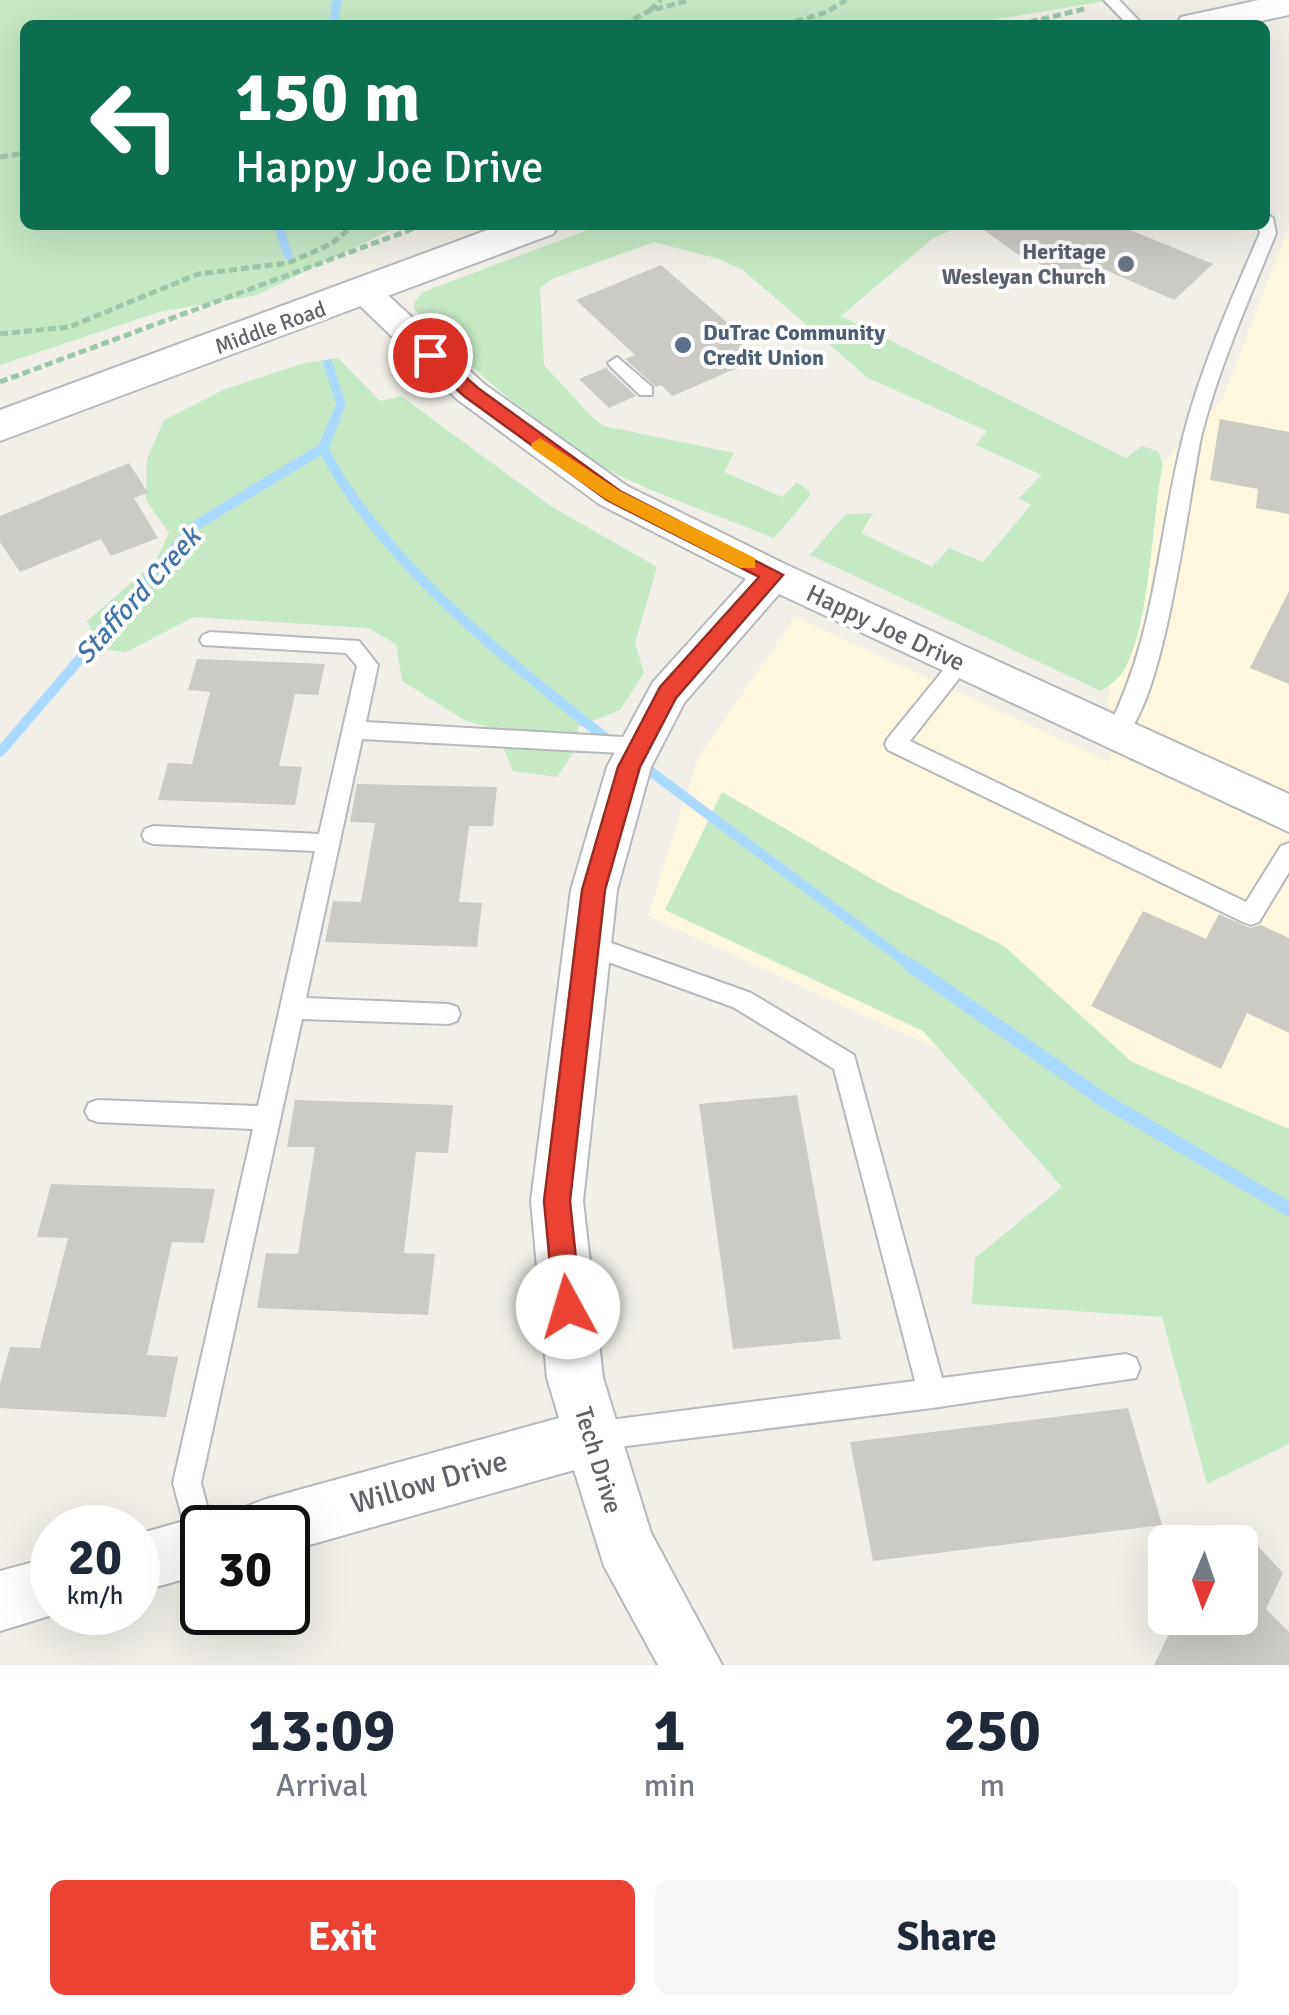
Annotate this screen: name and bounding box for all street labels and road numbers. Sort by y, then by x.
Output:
street label: Middle Road [211,295,329,360]
street label: Happy Joe Drive [802,577,970,678]
street label: Tech Drive [568,1403,629,1517]
street label: Willow Drive [347,1442,512,1522]

